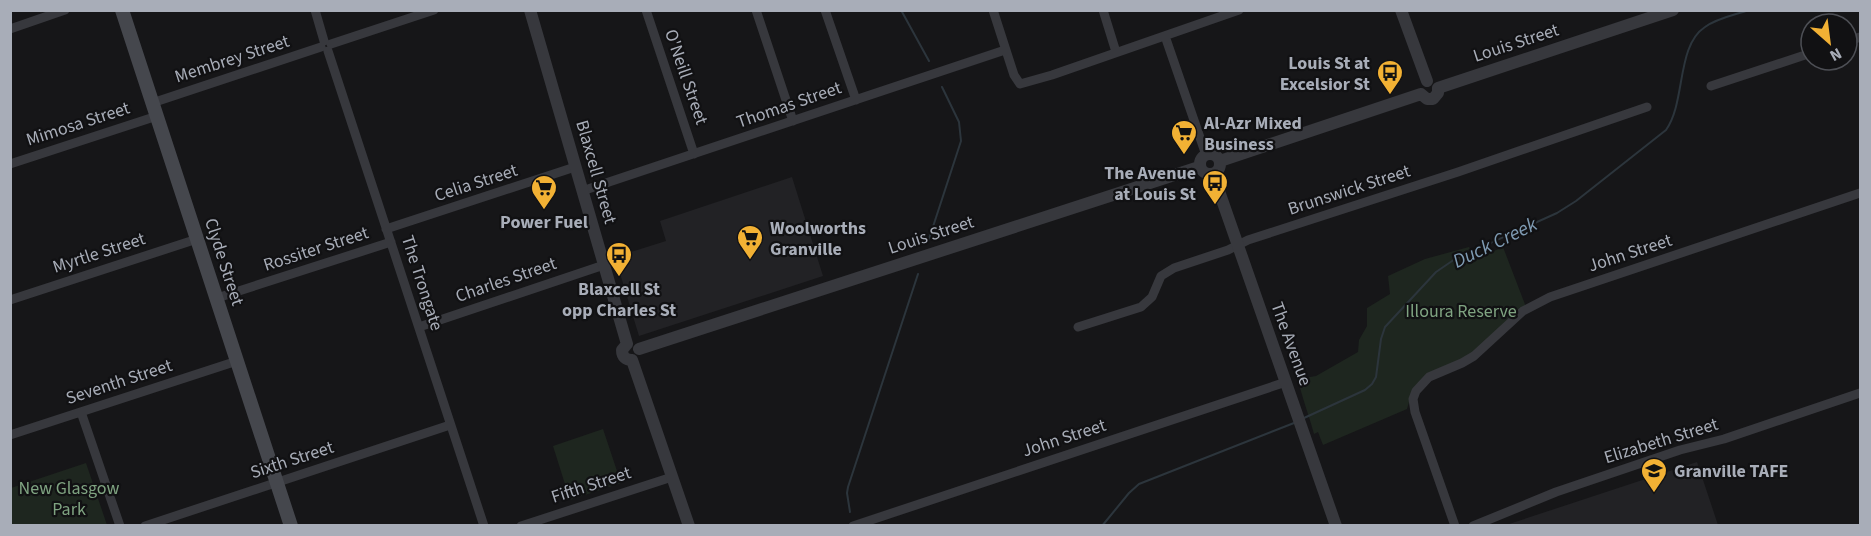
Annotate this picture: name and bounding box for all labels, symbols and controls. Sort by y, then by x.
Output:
north arrow [1799,12,1859,72]
street label: Louis Street [1470,17,1562,69]
street label: O'Neill Street [658,26,714,128]
street label: Membrey Street [172,29,292,89]
text: N [1826,42,1845,67]
place label: Louis St at Excelsior St [1280,51,1370,97]
bus stop icon: Louis St at Excelsior St [1375,58,1405,96]
street label: Thomas Street [733,75,845,135]
street label: Mimosa Street [23,96,133,152]
place label: Al-Azr Mixed Business [1203,111,1302,157]
street label: Blaxcell Street [569,117,623,227]
supermarket icon: Al-Azr Mixed Business [1169,118,1199,156]
street label: Celia Street [431,158,521,208]
street label: Brunswick Street [1285,158,1413,222]
place label: The Avenue at Louis St [1104,161,1196,207]
bus stop icon: The Avenue at Louis St [1200,168,1230,206]
supermarket icon: Power Fuel [529,173,559,211]
street label: Louis Street [885,209,977,261]
place label: Power Fuel [500,210,588,235]
water label: Duck Creek [1448,210,1542,276]
street label: Clyde Street [198,215,250,309]
place label: Woolworths Granville [770,216,866,262]
street label: Rossiter Street [260,220,372,278]
supermarket icon: Woolworths Granville [735,223,765,261]
street label: Myrtle Street [49,226,149,280]
street label: John Street [1585,228,1675,278]
street label: The Trongate [395,232,449,334]
bus stop icon: Blaxcell St opp Charles St [604,240,634,278]
street label: Charles Street [452,251,560,309]
place label: Blaxcell St opp Charles St [562,277,676,323]
street label: The Avenue [1264,299,1318,389]
park label: Illoura Reserve [1405,299,1517,324]
street label: Seventh Street [63,353,175,411]
street label: Elizabeth Street [1601,412,1721,470]
street label: John Street [1019,413,1109,463]
street label: Sixth Street [247,435,337,485]
school or university icon: Granville TAFE [1639,456,1669,494]
place label: Granville TAFE [1674,459,1788,484]
street label: Fifth Street [548,460,634,510]
park label: New Glasgow Park [19,476,120,522]

